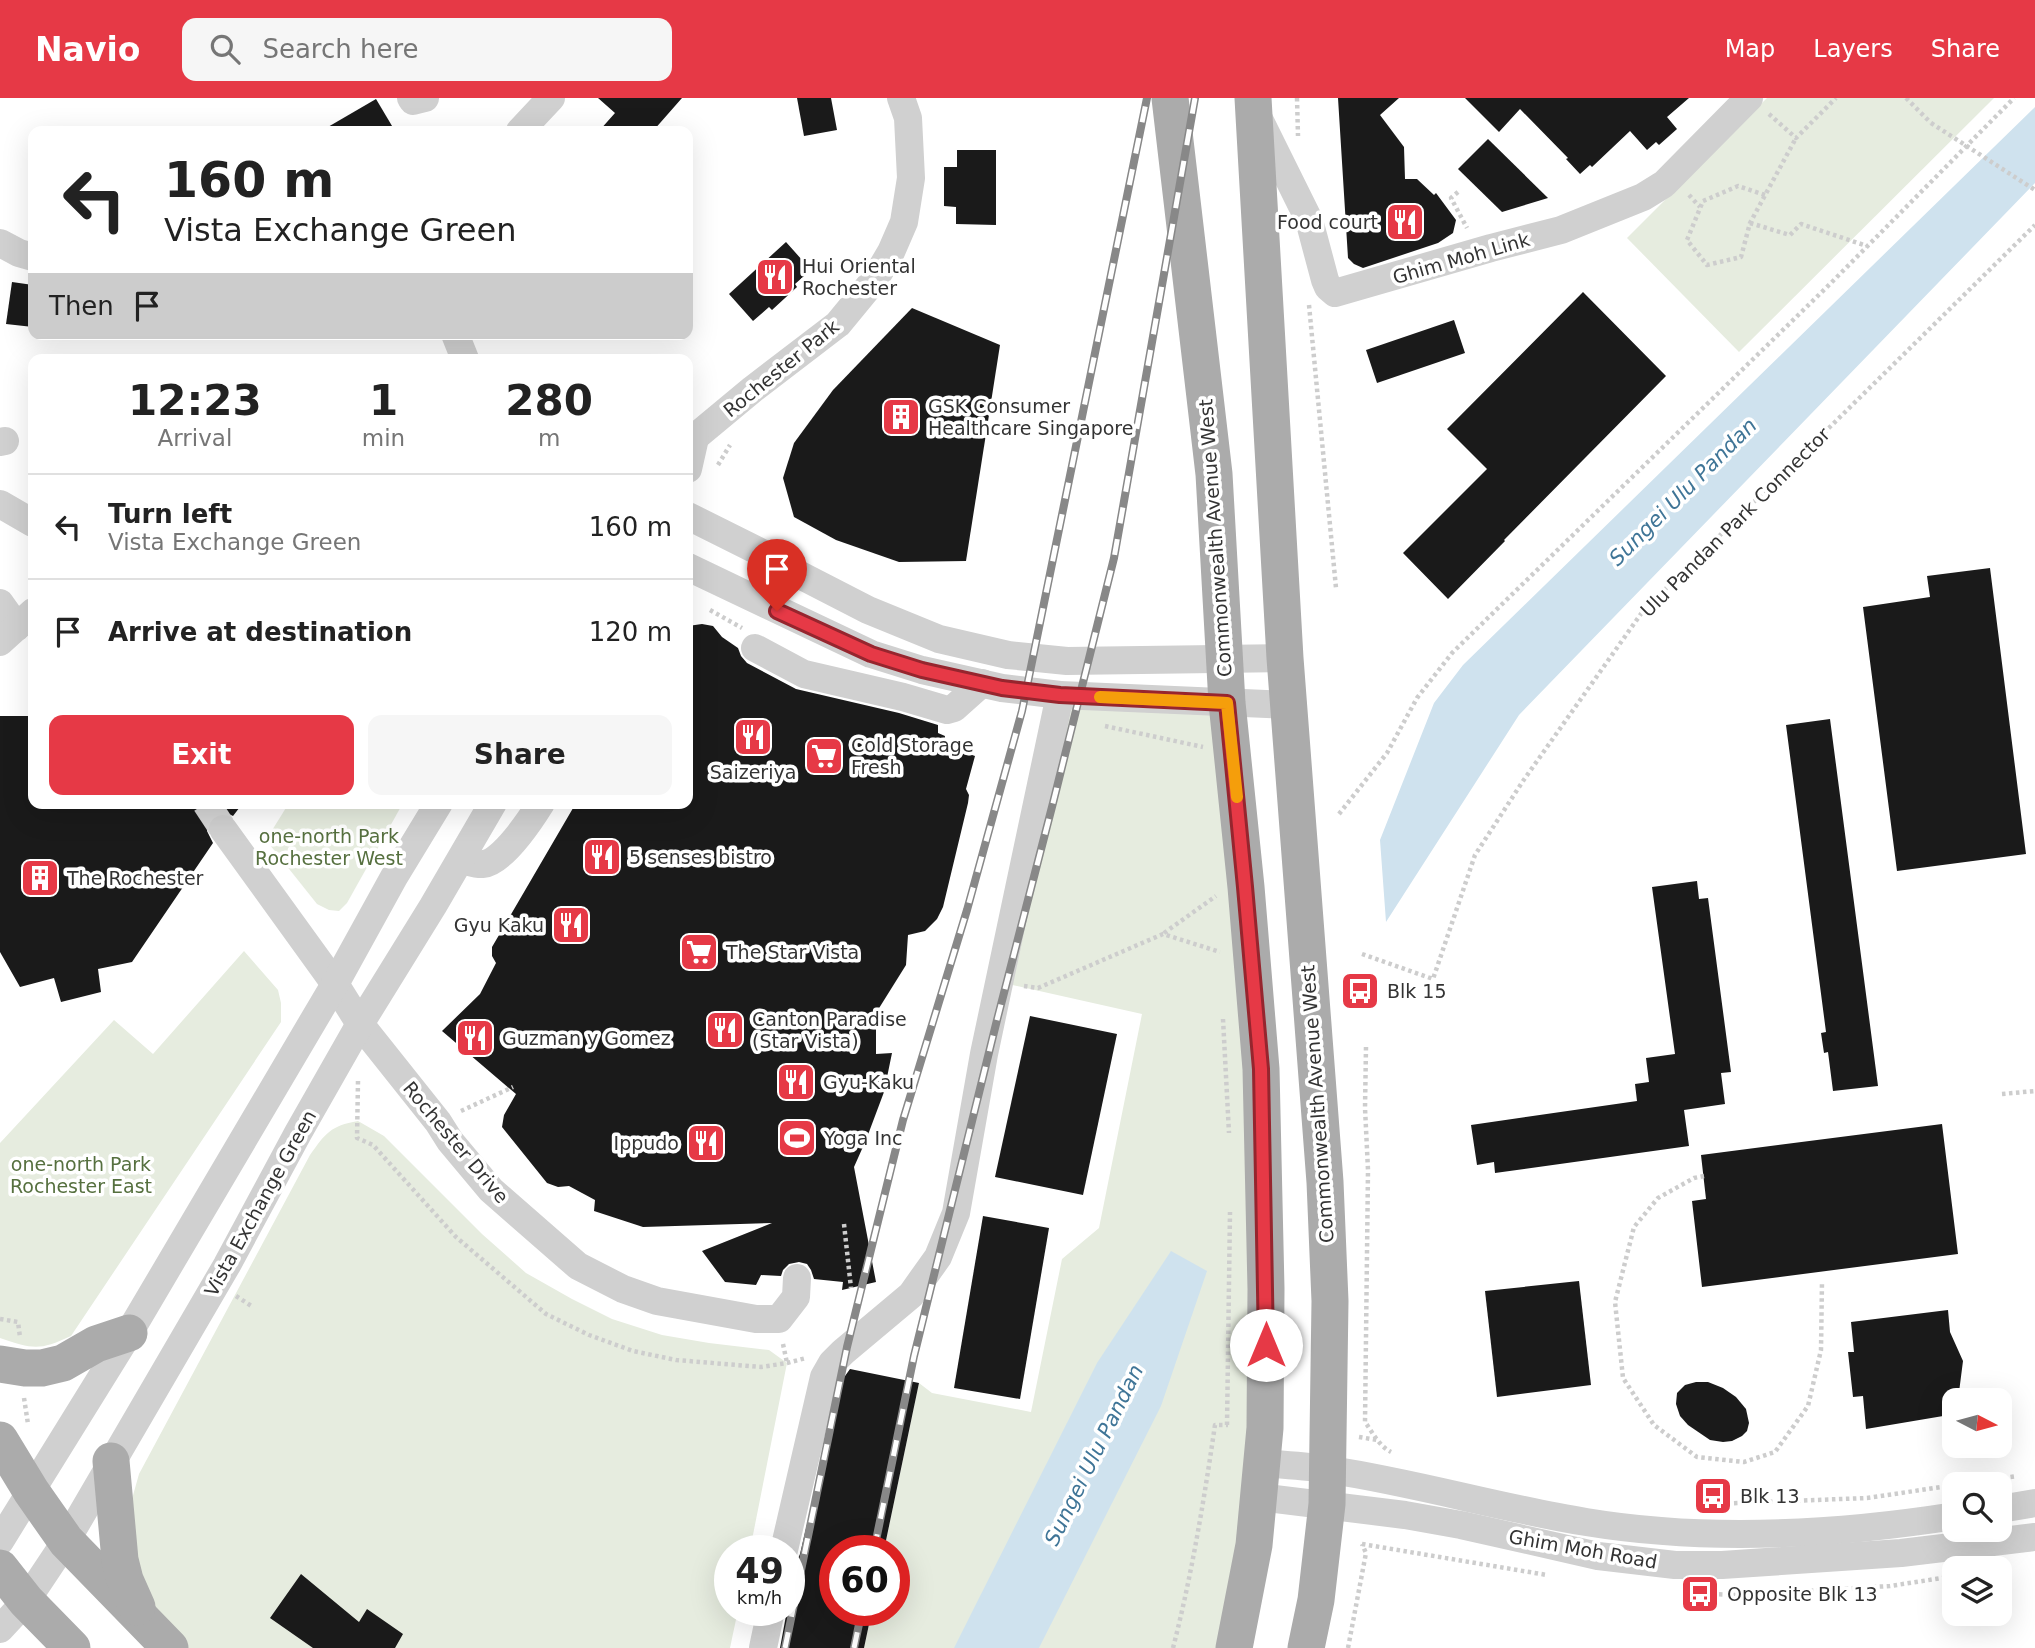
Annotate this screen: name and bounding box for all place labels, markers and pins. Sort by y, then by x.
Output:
restaurant icon: Food court [1384,201,1426,243]
place label: Food court [1277,211,1378,233]
place label: Hui Oriental Rochester [802,255,916,299]
restaurant icon: Hui Oriental Rochester [754,256,796,298]
place label: GSK Consumer Healthcare Singapore [928,395,1133,439]
building icon: GSK Consumer Healthcare Singapore [880,396,922,438]
pin [747,539,807,611]
restaurant icon: Saizeriya [732,716,774,758]
place label: Cold Storage Fresh [851,734,974,778]
supermarket icon: Cold Storage Fresh [803,735,845,777]
place label: Saizeriya [710,761,796,783]
restaurant icon: 5 senses bistro [581,836,623,878]
place label: 5 senses bistro [629,846,772,868]
building icon: The Rochester [19,857,61,899]
place label: The Rochester [66,867,204,889]
restaurant icon: Gyu Kaku [550,904,592,946]
place label: Gyu Kaku [454,914,544,936]
supermarket icon: The Star Vista [678,931,720,973]
place label: The Star Vista [725,941,859,963]
bus stop icon: Blk 15 [1339,970,1381,1012]
place label: Blk 15 [1387,980,1447,1002]
place label: Canton Paradise (Star Vista) [752,1008,907,1052]
restaurant icon: Canton Paradise (Star Vista) [704,1009,746,1051]
restaurant icon: Guzman y Gomez [454,1017,496,1059]
place label: Guzman y Gomez [502,1027,671,1049]
restaurant icon: Gyu-Kaku [775,1061,817,1103]
place label: Gyu-Kaku [823,1071,914,1093]
sports icon: Yoga Inc [776,1117,818,1159]
restaurant icon: Ippudo [685,1122,727,1164]
place label: Yoga Inc [823,1127,903,1149]
place label: Ippudo [614,1132,679,1154]
bus stop icon: Blk 13 [1692,1475,1734,1517]
place label: Blk 13 [1740,1485,1800,1507]
bus stop icon: Opposite Blk 13 [1679,1573,1721,1615]
place label: Opposite Blk 13 [1727,1583,1878,1605]

